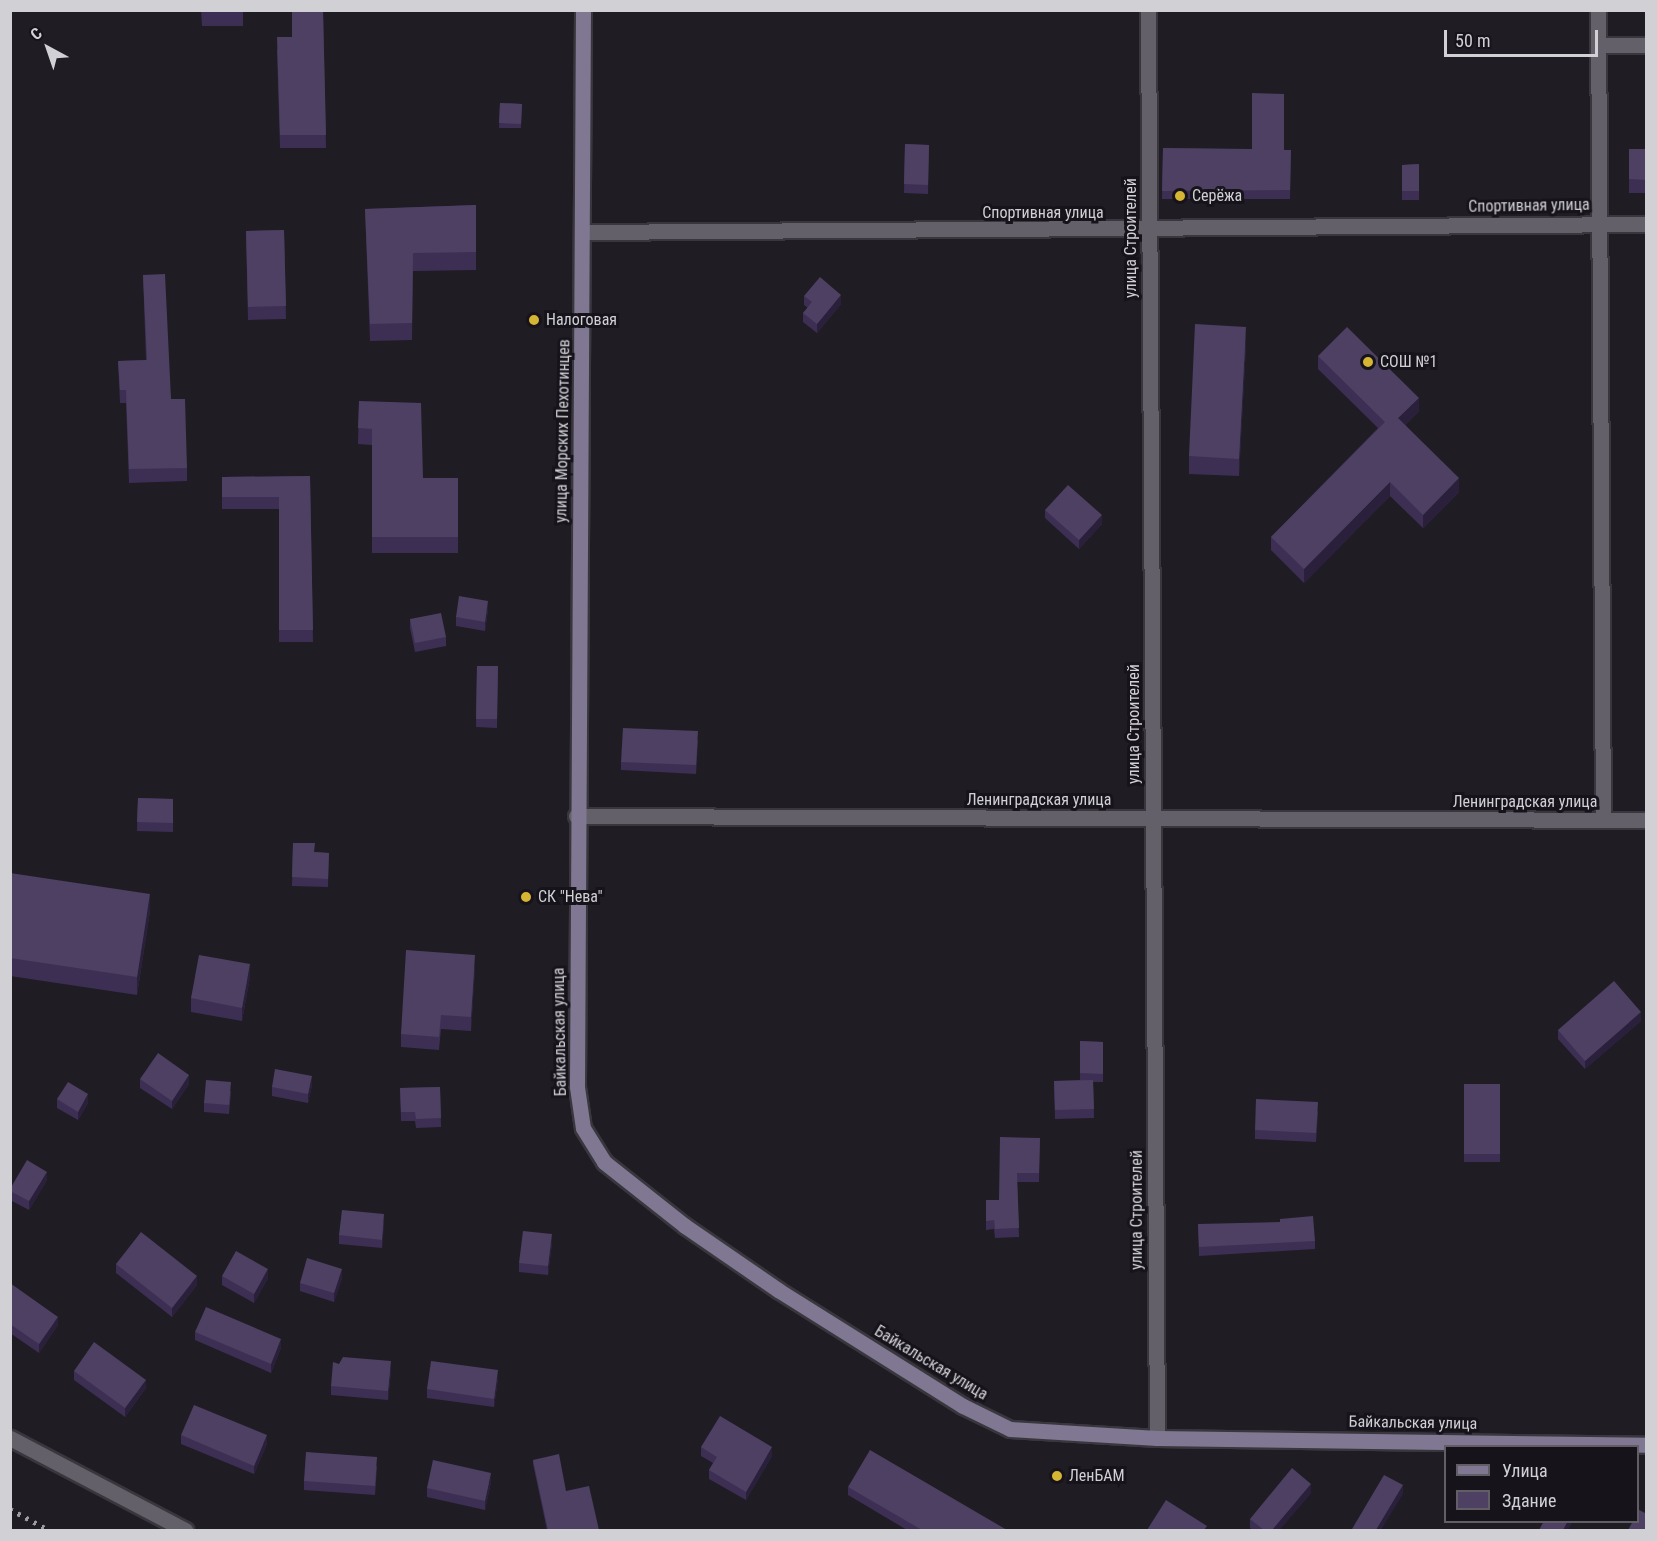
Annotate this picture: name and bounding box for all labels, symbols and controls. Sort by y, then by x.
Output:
north arrow [18,18,78,78]
scale bar [1447,18,1602,56]
text: С [27,24,46,44]
text: 50 m [1455,30,1490,51]
street label: улица Строителей [1121,178,1141,298]
place label: Серёжа [1192,186,1242,206]
marker: Серёжа [1173,189,1187,203]
street label: Спортивная улица [1468,195,1590,217]
street label: Спортивная улица [982,203,1104,223]
place label: Налоговая [546,310,617,330]
marker: Налоговая [527,313,541,327]
street label: улица Морских Пехотинцев [552,339,574,523]
place label: СОШ №1 [1380,352,1437,372]
marker: СОШ №1 [1361,355,1375,369]
street label: улица Строителей [1124,664,1144,784]
street label: Ленинградская улица [967,790,1111,810]
street label: Ленинградская улица [1453,792,1597,812]
place label: СК "Нева" [538,887,603,907]
marker: СК "Нева" [519,890,533,904]
street label: Байкальская улица [549,968,571,1096]
street label: улица Строителей [1127,1150,1147,1270]
street label: Байкальская улица [871,1322,991,1404]
street label: Байкальская улица [1349,1412,1477,1434]
legend [1444,1445,1639,1523]
text: Улица [1502,1460,1548,1481]
place label: ЛенБАМ [1069,1466,1125,1486]
marker: ЛенБАМ [1050,1469,1064,1483]
text: Здание [1502,1490,1556,1511]

